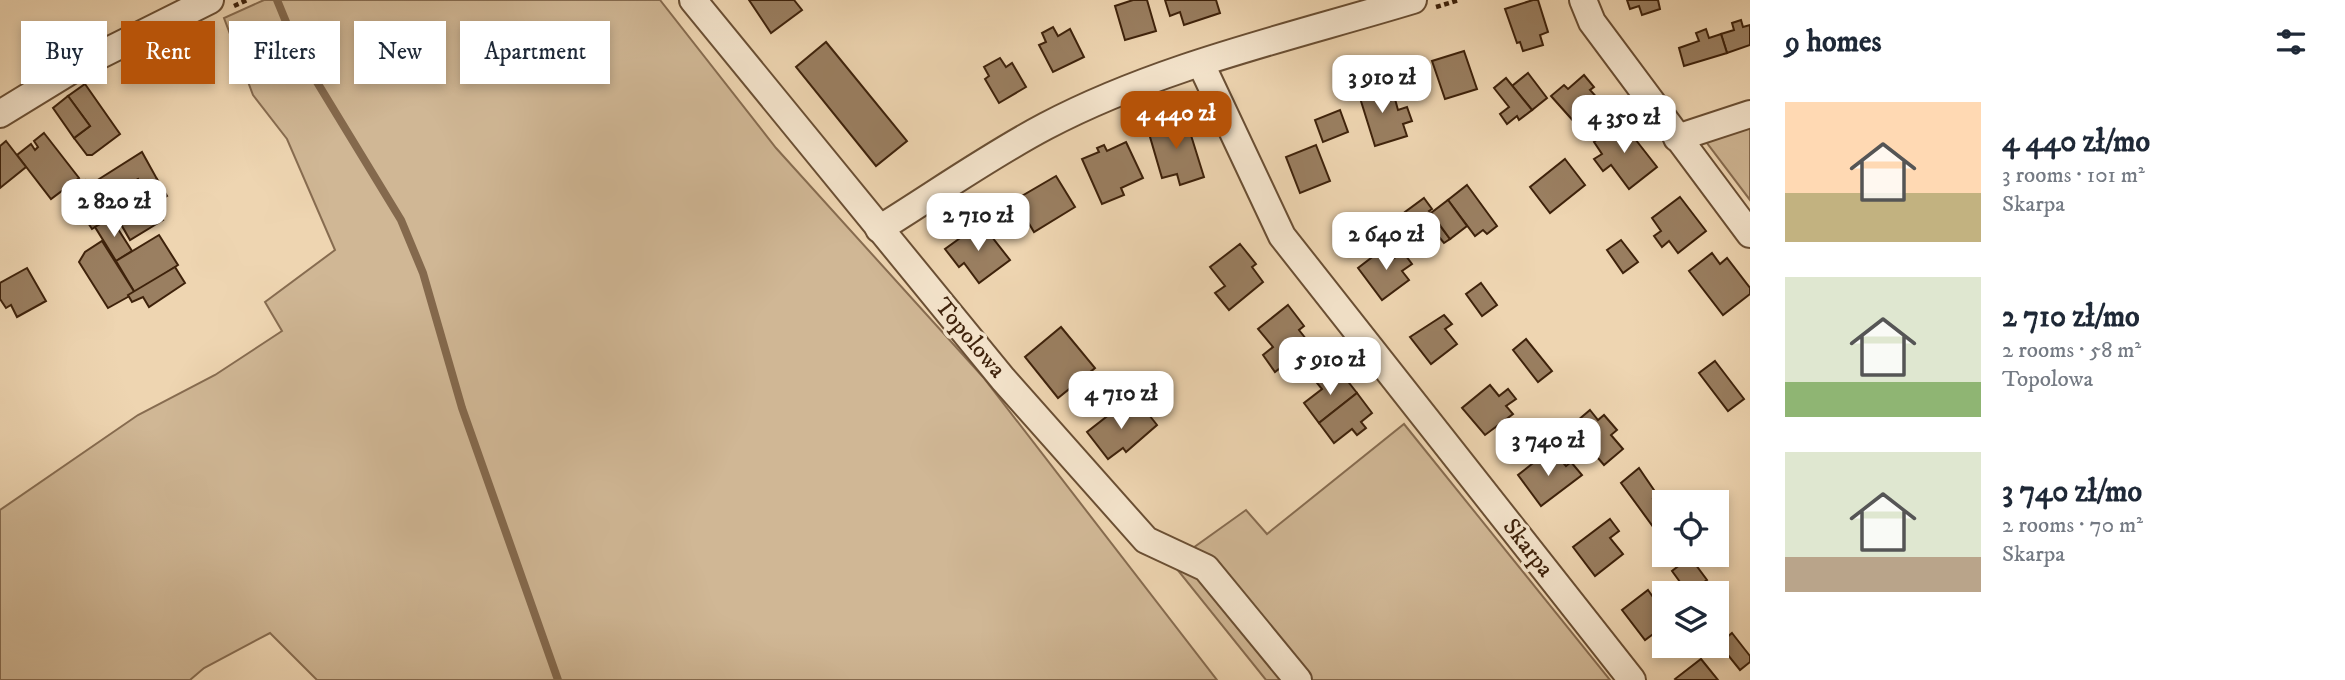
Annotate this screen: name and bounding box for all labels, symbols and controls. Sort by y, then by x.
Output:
chip: Buy [21,21,107,84]
chip: Rent [121,21,215,84]
chip: Filters [229,21,340,84]
chip: New [354,21,446,84]
chip: Apartment [460,21,610,84]
icon: filters [2272,23,2310,61]
text: 9 homes [1785,24,1882,61]
pin: 3 910 zł [1310,55,1454,115]
text: 3 910 zł [1348,63,1416,92]
pin: 4 440 zł [1104,92,1248,151]
pin: 4 350 zł [1552,96,1696,155]
text: 4 440 zł [1137,99,1215,128]
text: 4 350 zł [1588,103,1660,132]
text: 4 440 zł/mo [2002,124,2150,161]
icon: home [1841,130,1925,214]
text: 3 rooms · 101 m² [2002,161,2145,190]
pin: 2 820 zł [42,180,186,239]
text: 2 820 zł [77,187,151,216]
text: Skarpa [2002,190,2065,219]
pin: 2 710 zł [906,194,1050,253]
text: 2 710 zł [943,201,1013,230]
pin: 2 640 zł [1314,212,1458,272]
text: 2 640 zł [1348,220,1424,249]
street label: Topolowa [928,292,1013,385]
text: 2 710 zł/mo [2002,299,2140,336]
icon: home [1841,305,1925,389]
text: 2 rooms · 58 m² [2002,336,2141,365]
pin: 5 910 zł [1258,338,1402,397]
text: 5 910 zł [1295,345,1365,374]
text: Topolowa [2002,365,2093,394]
pin: 4 710 zł [1049,372,1193,431]
text: 4 710 zł [1085,379,1157,408]
pin: 3 740 zł [1476,419,1620,478]
text: 3 740 zł [1512,426,1584,455]
text: 3 740 zł/mo [2002,474,2142,511]
icon: home [1841,480,1925,564]
map controls [1652,490,1729,658]
button: locate [1652,490,1729,567]
text: 2 rooms · 70 m² [2002,511,2143,540]
street label: Skarpa [1496,513,1561,584]
text: Skarpa [2002,540,2065,569]
button: layers [1652,581,1729,658]

